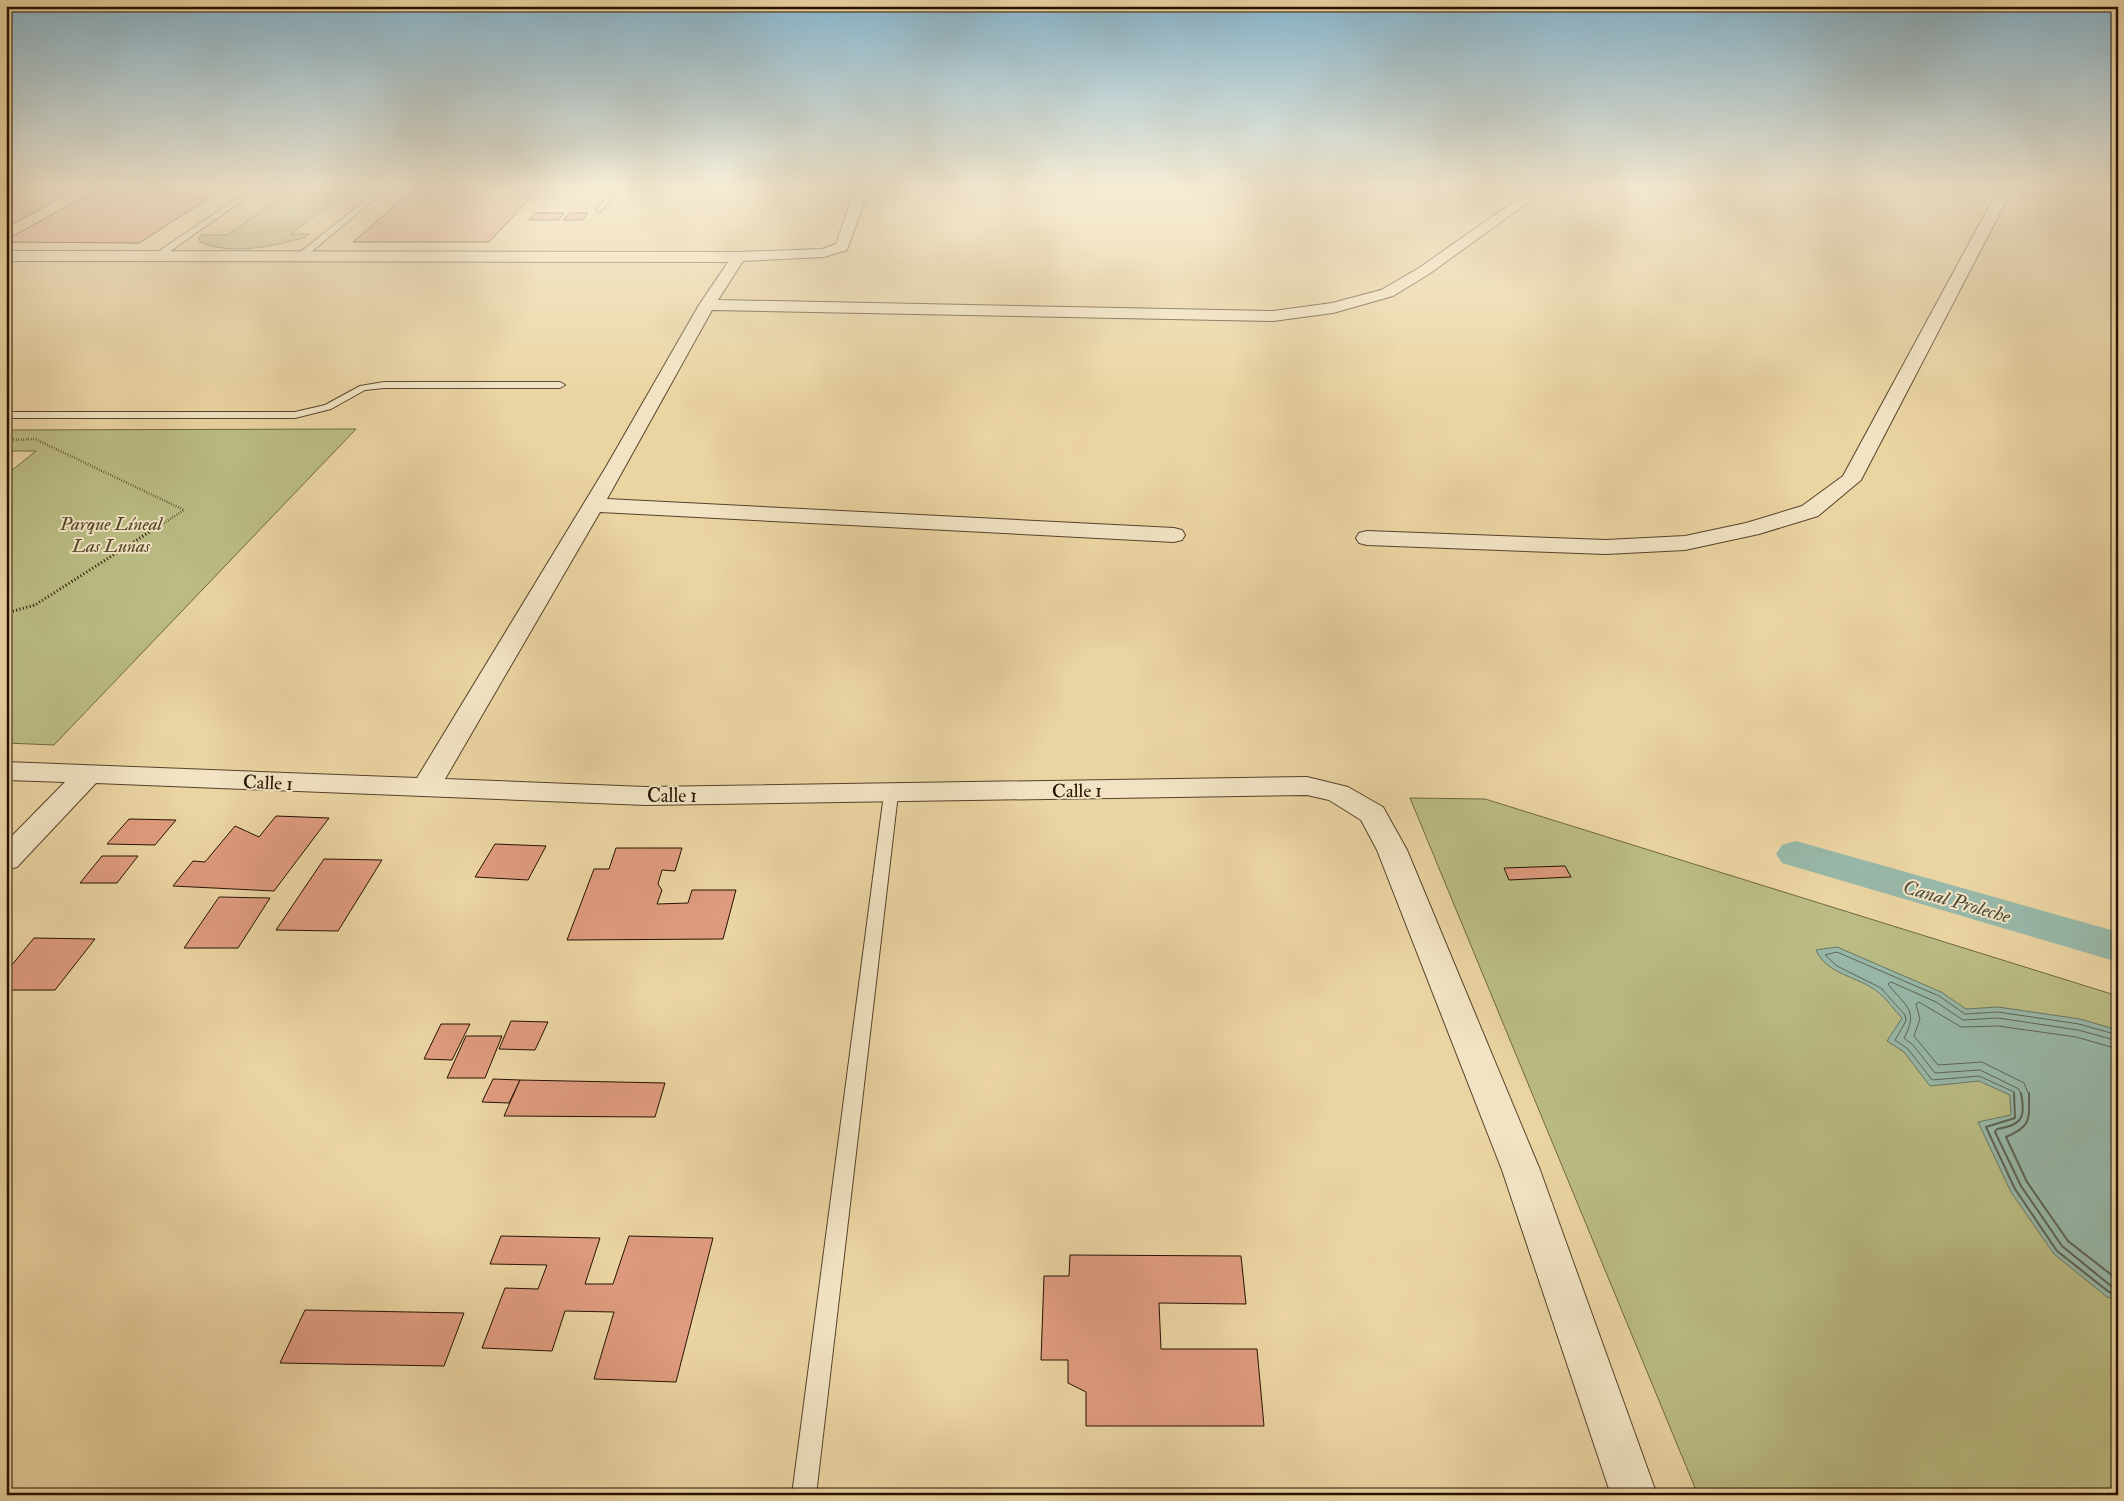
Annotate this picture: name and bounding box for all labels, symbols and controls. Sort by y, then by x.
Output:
park label: Parque Líneal Las Lunas [59,512,164,558]
street label: Calle 1 [243,770,293,796]
street label: Calle 1 [1052,779,1102,803]
street label: Calle 1 [647,784,697,808]
water label: Canal Proleche [1900,874,2014,929]

